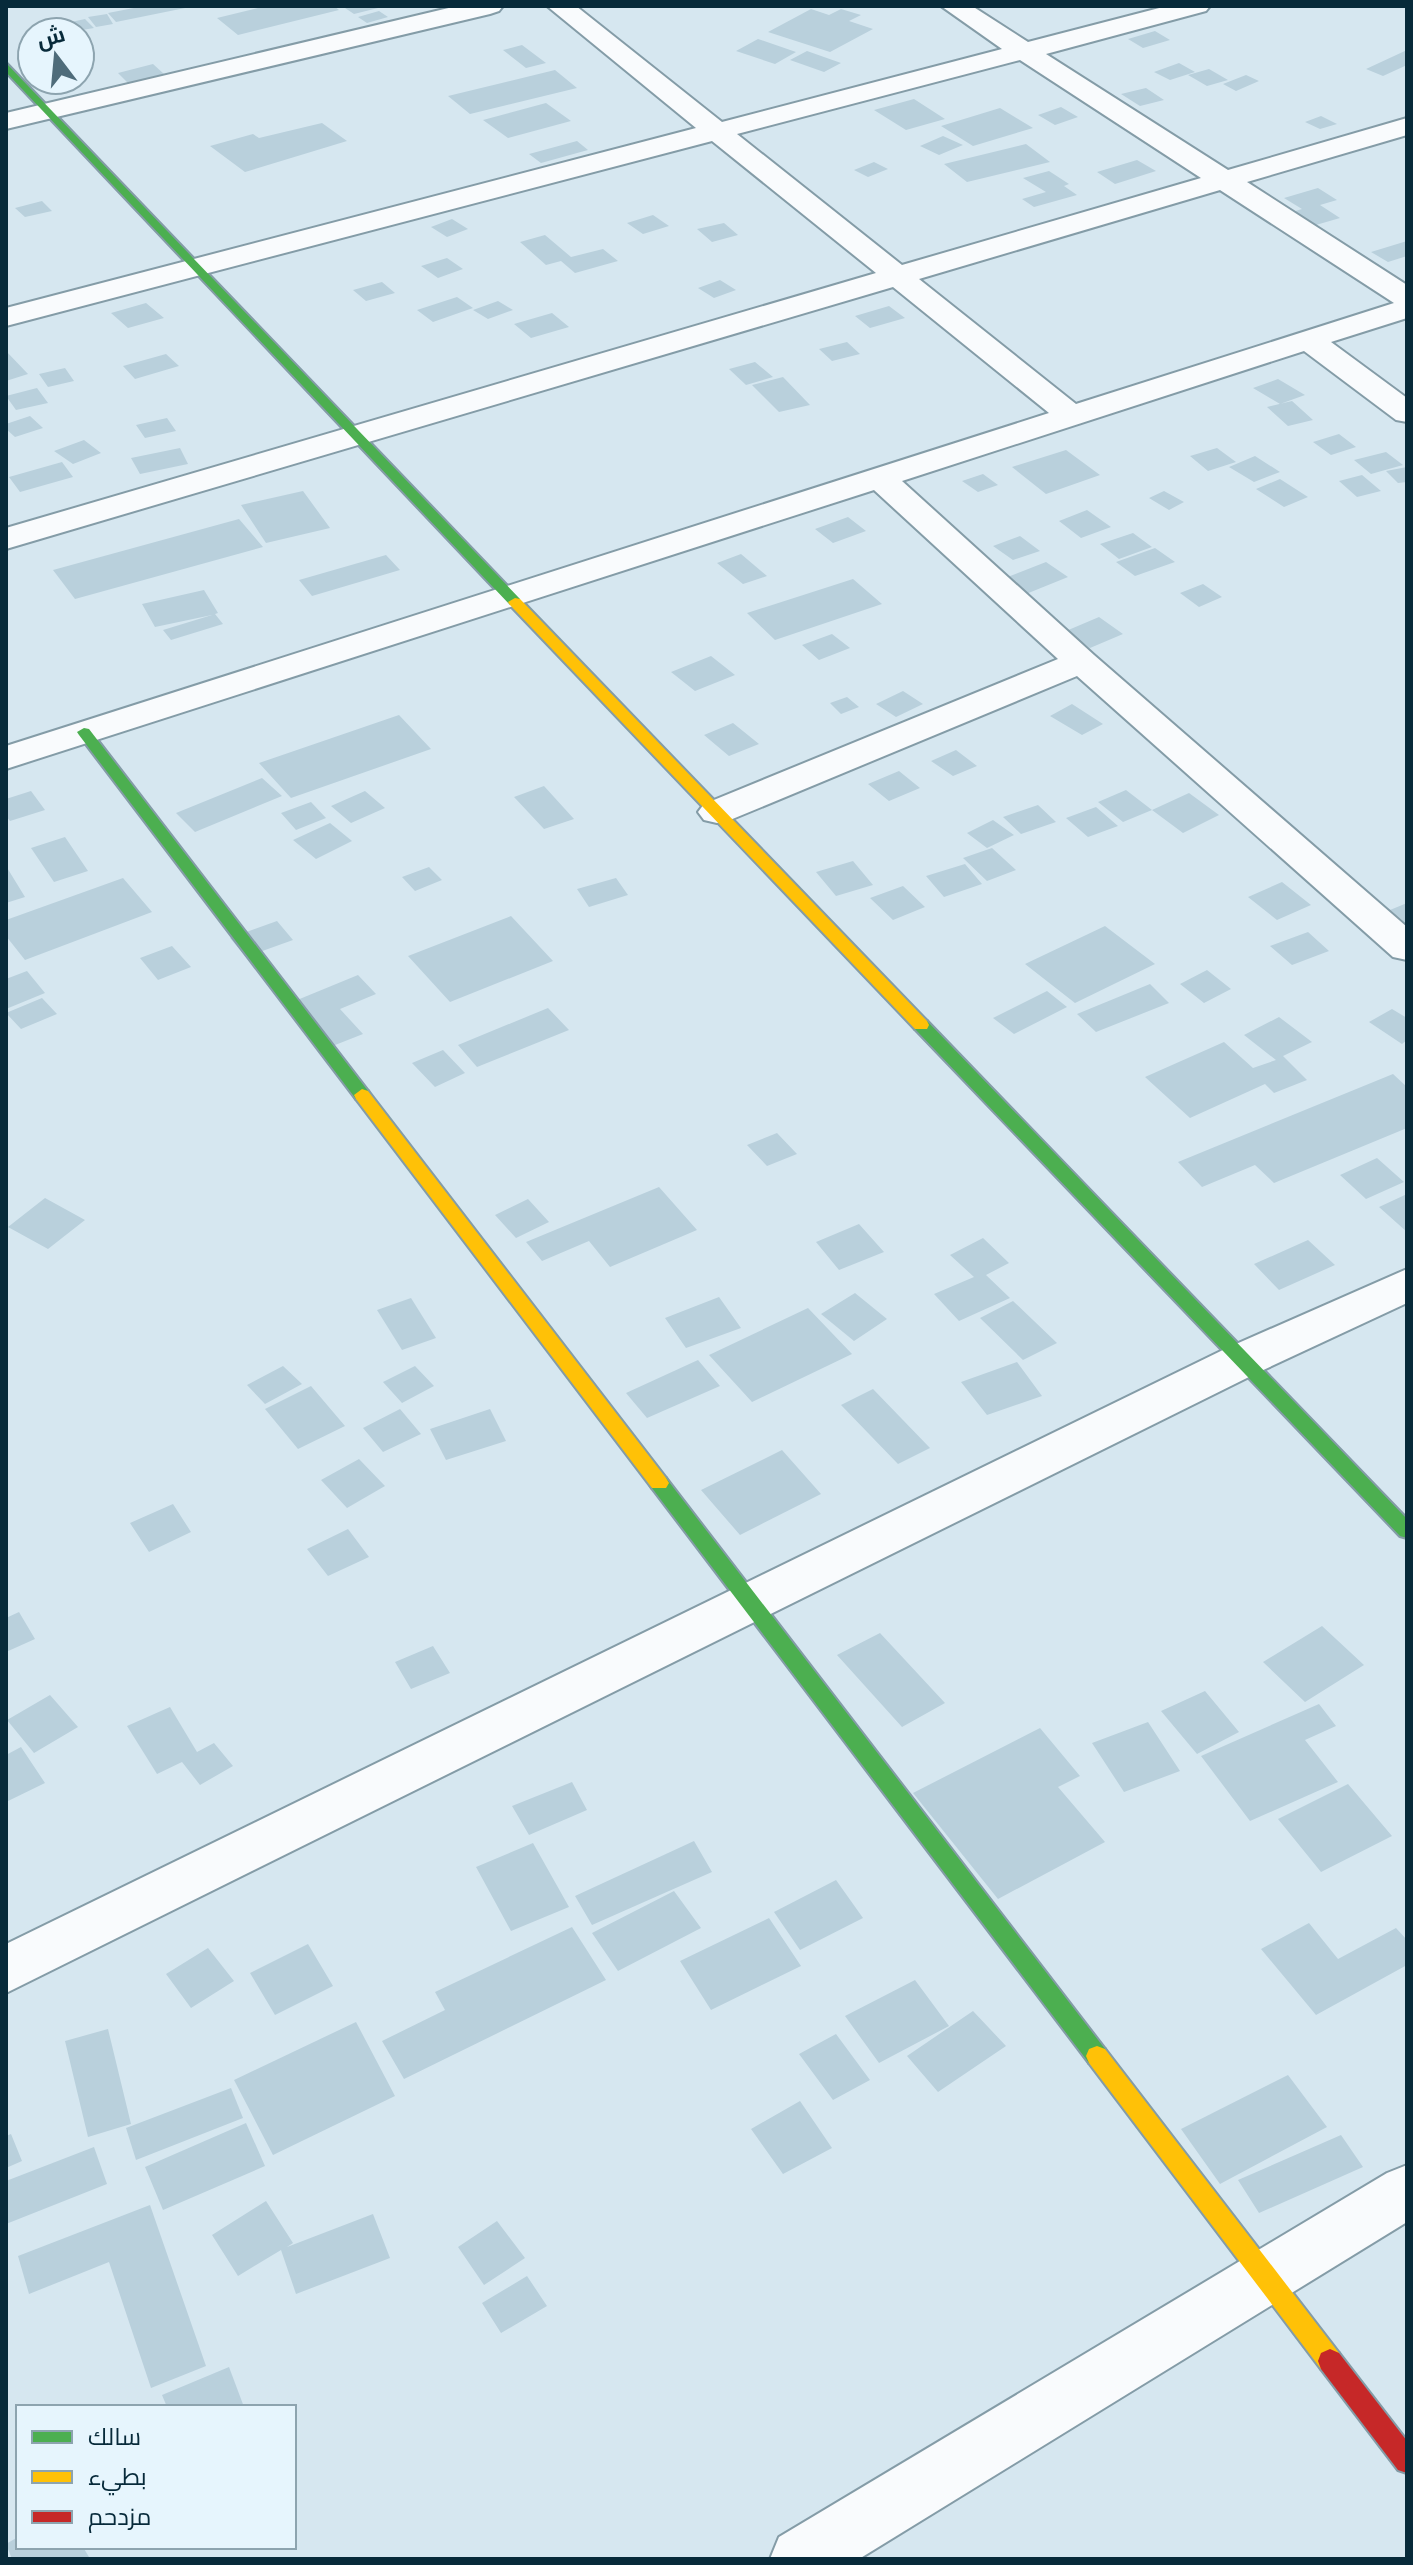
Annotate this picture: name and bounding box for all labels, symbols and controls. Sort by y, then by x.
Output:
north arrow [16,16,96,96]
text: ش [33,18,68,56]
legend [16,2405,296,2549]
text: سالك [88,2420,141,2453]
text: بطيء [88,2460,147,2496]
text: مزدحم [88,2500,151,2533]

